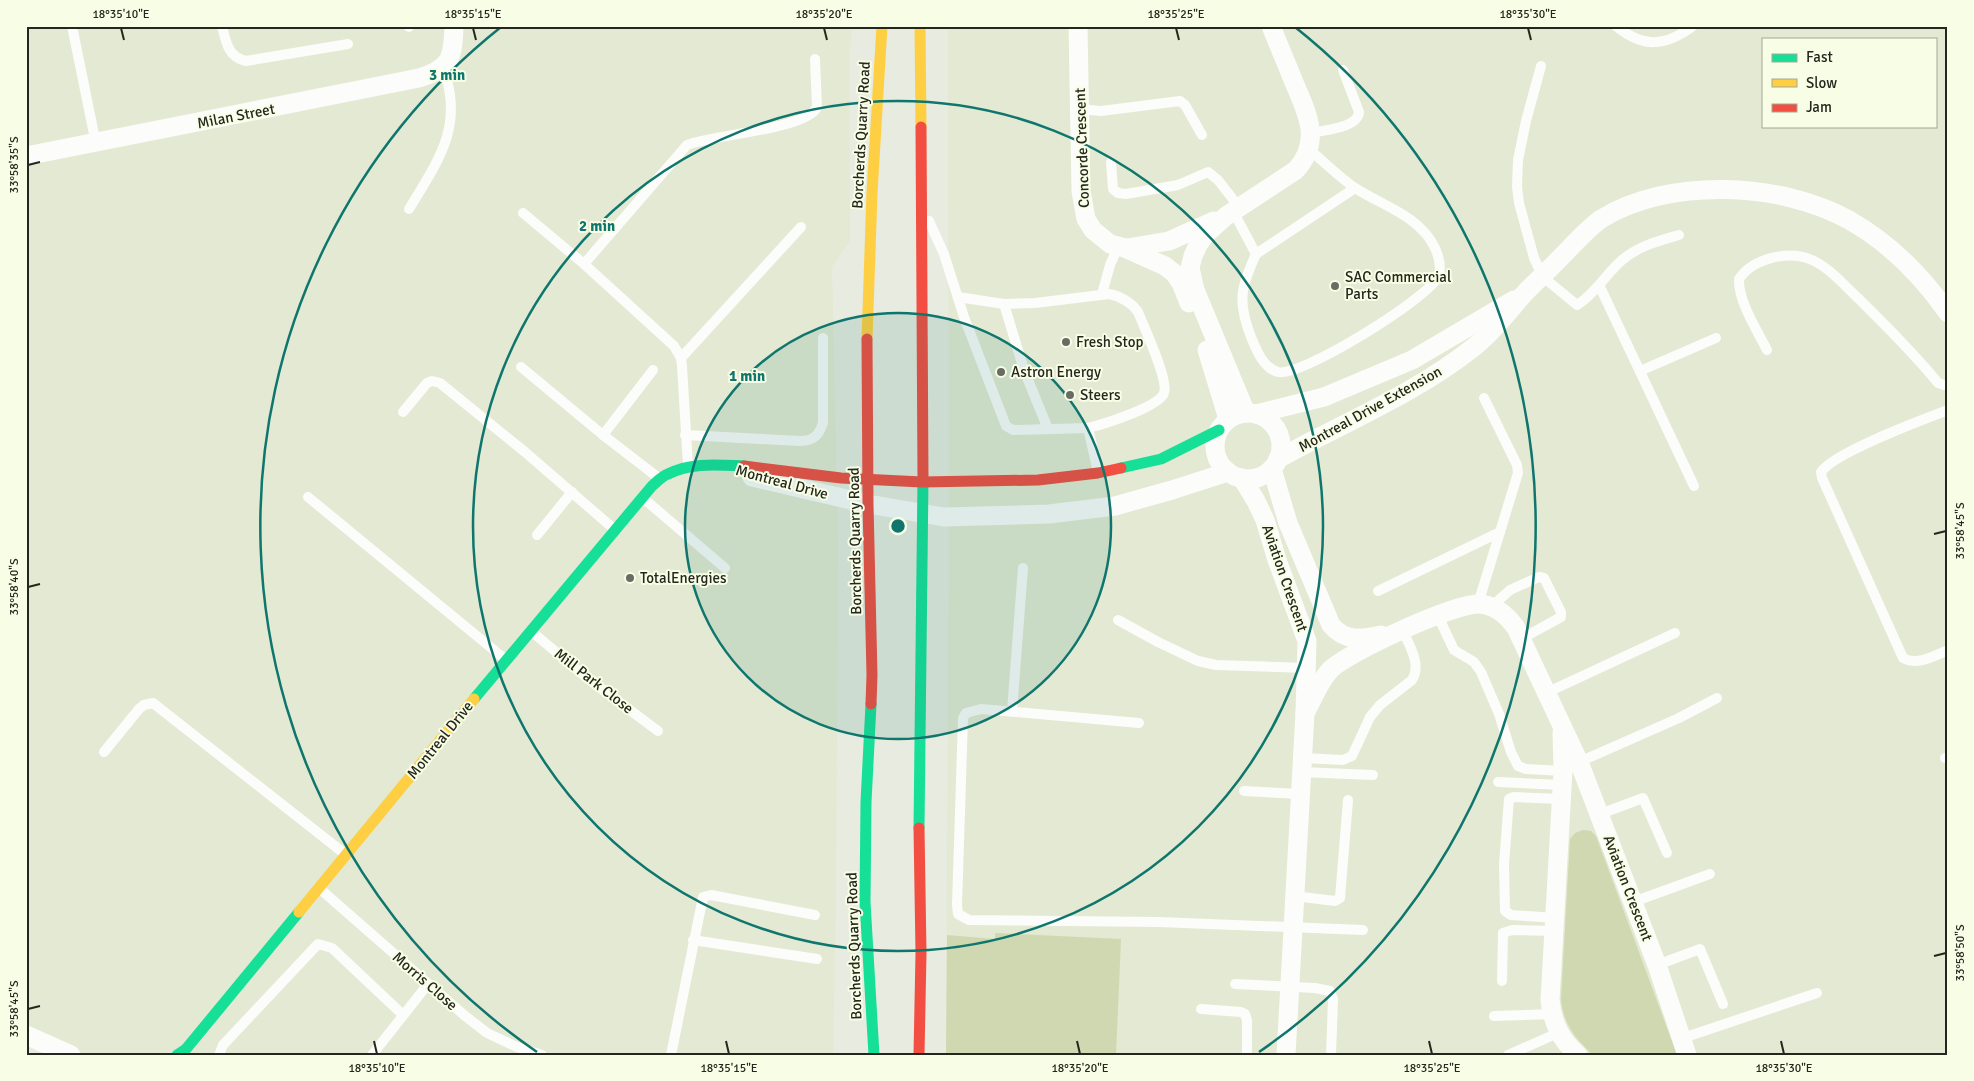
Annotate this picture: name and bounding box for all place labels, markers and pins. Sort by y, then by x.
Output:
place label: SAC Commercial Parts [1345,268,1451,303]
marker: SAC Commercial Parts [1329,280,1341,292]
place label: Fresh Stop [1076,333,1143,351]
marker: Fresh Stop [1060,336,1072,348]
place label: Astron Energy [1011,363,1101,381]
marker: Astron Energy [995,366,1007,378]
place label: Steers [1080,386,1121,404]
marker: Steers [1064,389,1076,401]
centre of rings [889,517,907,535]
place label: TotalEnergies [640,569,727,587]
marker: TotalEnergies [624,572,636,584]

